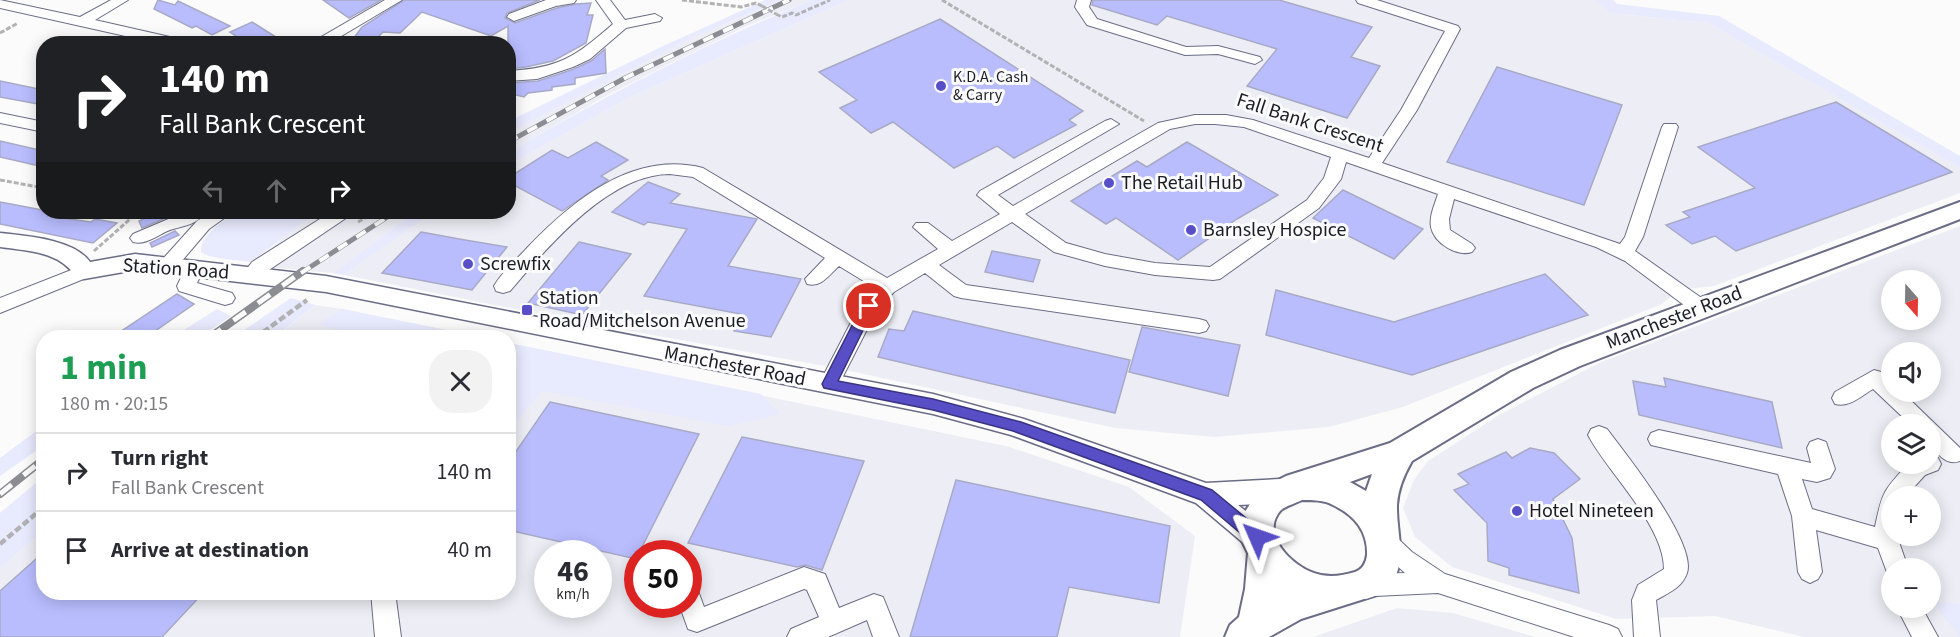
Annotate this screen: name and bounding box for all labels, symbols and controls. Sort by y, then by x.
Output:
text: 140 m [159,49,270,109]
icon: right [60,60,138,138]
place label: K.D.A. Cash & Carry [953,66,1029,106]
marker: K.D.A. Cash & Carry [934,79,948,93]
street label: Fall Bank Crescent [1233,86,1387,160]
text: Fall Bank Crescent [159,105,365,144]
place label: The Retail Hub [1121,169,1243,197]
icon: left [197,174,230,207]
icon: ahead [260,174,293,207]
icon: right [323,174,356,207]
marker: The Retail Hub [1102,176,1116,190]
place label: Barnsley Hospice [1203,216,1346,244]
marker: Barnsley Hospice [1184,223,1198,237]
place label: Screwfix [480,250,551,278]
street label: Station Road [122,251,230,287]
marker: Screwfix [461,257,475,271]
north arrow [1881,270,1941,330]
map controls [1881,270,1941,618]
street label: Manchester Road [1602,279,1746,357]
pin [843,280,894,331]
place label: Station Road/Mitchelson Avenue [539,284,746,335]
icon: arrive [852,289,885,322]
marker: Station Road/Mitchelson Avenue [520,303,534,317]
street label: Manchester Road [662,339,808,393]
text: 1 min [60,342,148,393]
button: sound [1881,342,1941,402]
button: close [429,350,492,413]
text: 180 m · 20:15 [60,390,168,418]
button: layers [1881,414,1941,474]
text: Turn right [111,442,208,474]
icon: right [60,456,93,489]
text: 140 m [437,456,492,488]
text: Fall Bank Crescent [111,474,264,502]
button: + [1881,486,1941,546]
place label: Hotel Nineteen [1529,497,1654,525]
marker: Hotel Nineteen [1510,504,1524,518]
position arrow [1225,505,1289,569]
icon: arrive [60,534,93,567]
text: Arrive at destination [111,534,309,566]
text: 40 m [447,534,492,566]
speed limit sign: 50 [624,540,702,618]
text: 46 [557,550,589,593]
button: − [1881,558,1941,618]
text: km/h [556,584,590,605]

